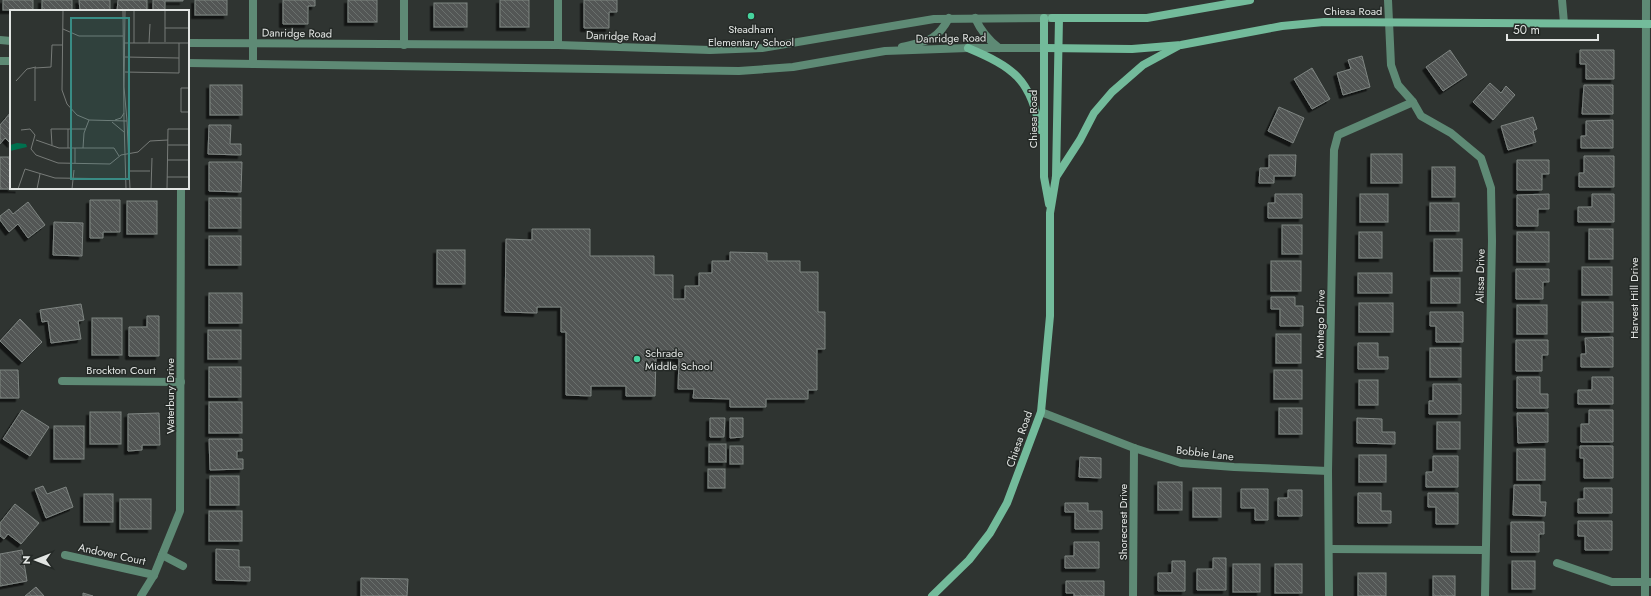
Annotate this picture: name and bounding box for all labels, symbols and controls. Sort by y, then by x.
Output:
street label: Chiesa Road [1324,3,1382,19]
inset map [10,10,189,189]
marker: Steadham Elementary School [746,11,756,21]
scale bar [1507,16,1598,42]
place label: Steadham Elementary School [708,21,794,50]
text: 50 m [1513,21,1540,39]
street label: Danridge Road [262,24,332,42]
street label: Danridge Road [586,27,656,45]
street label: Danridge Road [916,29,986,47]
street label: Chiesa Road [1025,90,1041,148]
street label: Alissa Drive [1472,248,1488,303]
street label: Harvest Hill Drive [1626,257,1642,339]
street label: Montego Drive [1311,289,1329,359]
place label: Schrade Middle School [645,345,712,374]
marker: Schrade Middle School [632,354,642,364]
street label: Waterbury Drive [162,358,178,434]
street label: Brockton Court [86,362,156,378]
street label: Chiesa Road [1002,409,1036,469]
street label: Bobbie Lane [1175,442,1235,465]
street label: Shorecrest Drive [1115,483,1131,560]
street label: Andover Court [77,539,147,569]
north arrow [16,540,56,580]
text: N [18,556,34,564]

